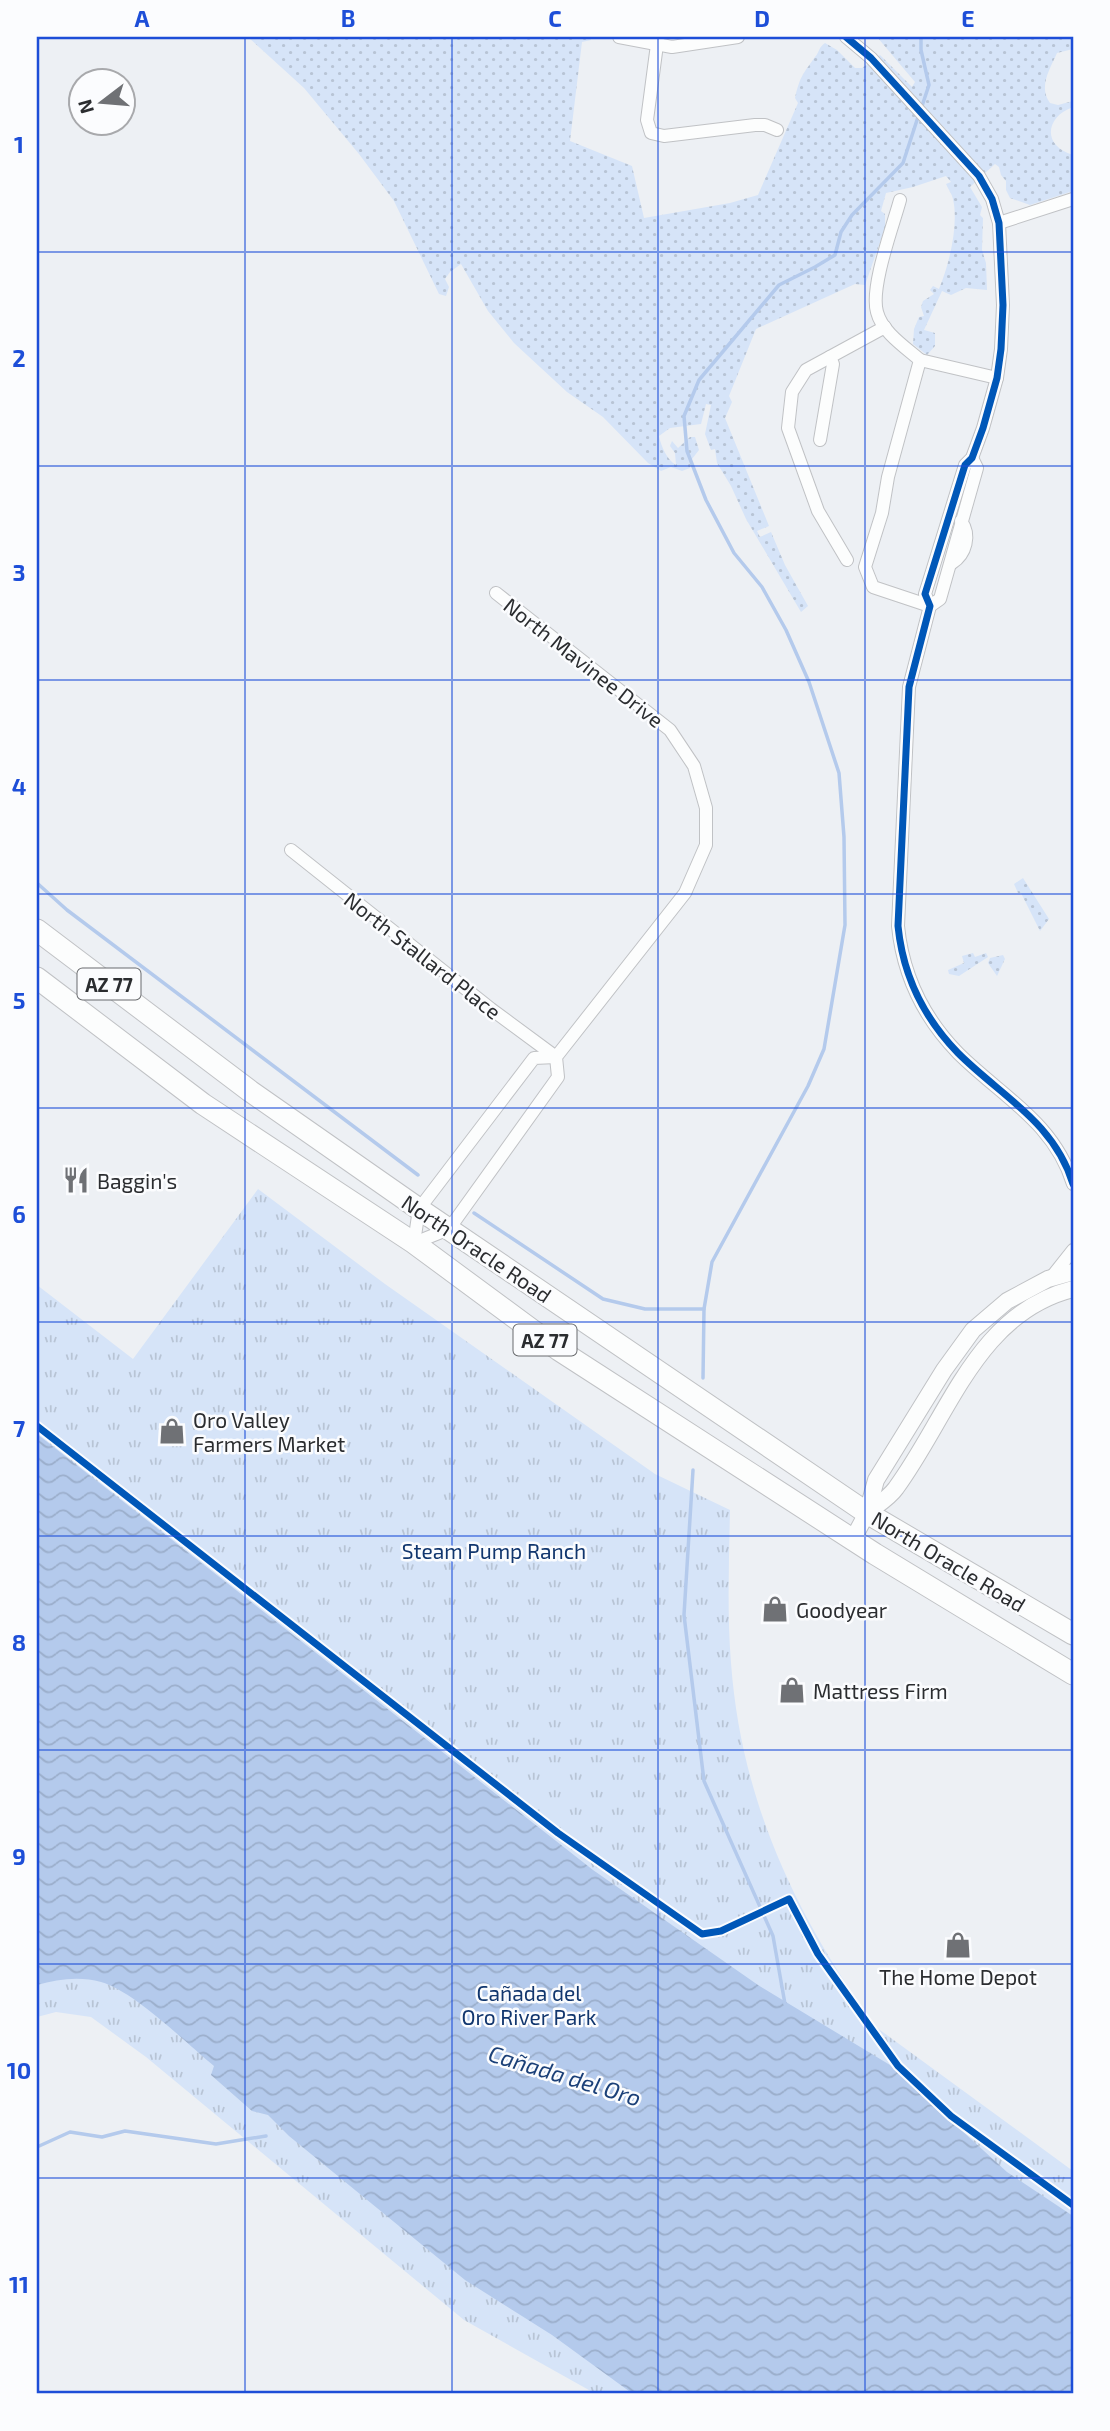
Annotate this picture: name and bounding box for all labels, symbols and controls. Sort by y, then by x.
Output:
text: A [134,4,150,32]
text: B [341,4,355,32]
text: C [548,4,562,32]
text: D [754,4,770,32]
text: E [961,4,975,32]
north arrow [66,66,136,136]
text: N [72,97,98,117]
text: 1 [14,130,24,158]
text: 2 [12,344,26,372]
text: 3 [12,558,26,586]
street label: North Mavinee Drive [499,592,669,732]
text: 4 [12,772,26,800]
street label: North Stallard Place [340,886,506,1024]
road number: AZ 77 [78,968,140,1000]
text: 5 [13,986,25,1014]
restaurant icon: Baggin's [61,1165,91,1195]
place label: Baggin's [97,1168,177,1193]
street label: North Oracle Road [398,1189,556,1307]
text: 6 [12,1200,26,1228]
road number: AZ 77 [514,1324,576,1356]
place label: Oro Valley Farmers Market [193,1407,345,1456]
text: 7 [13,1414,25,1442]
shop icon: Oro Valley Farmers Market [157,1416,187,1446]
street label: North Oracle Road [868,1505,1030,1617]
park label: Steam Pump Ranch [402,1538,586,1563]
shop icon: Goodyear [760,1594,790,1624]
place label: Goodyear [796,1597,888,1622]
text: 8 [12,1628,26,1656]
shop icon: Mattress Firm [777,1675,807,1705]
place label: Mattress Firm [813,1678,948,1703]
text: 9 [12,1842,26,1870]
shop icon: The Home Depot [943,1930,973,1960]
place label: The Home Depot [879,1964,1037,1989]
park label: Cañada del Oro River Park [462,1980,597,2029]
water label: Cañada del Oro [485,2039,645,2111]
text: 10 [7,2056,31,2084]
text: 11 [9,2270,29,2298]

